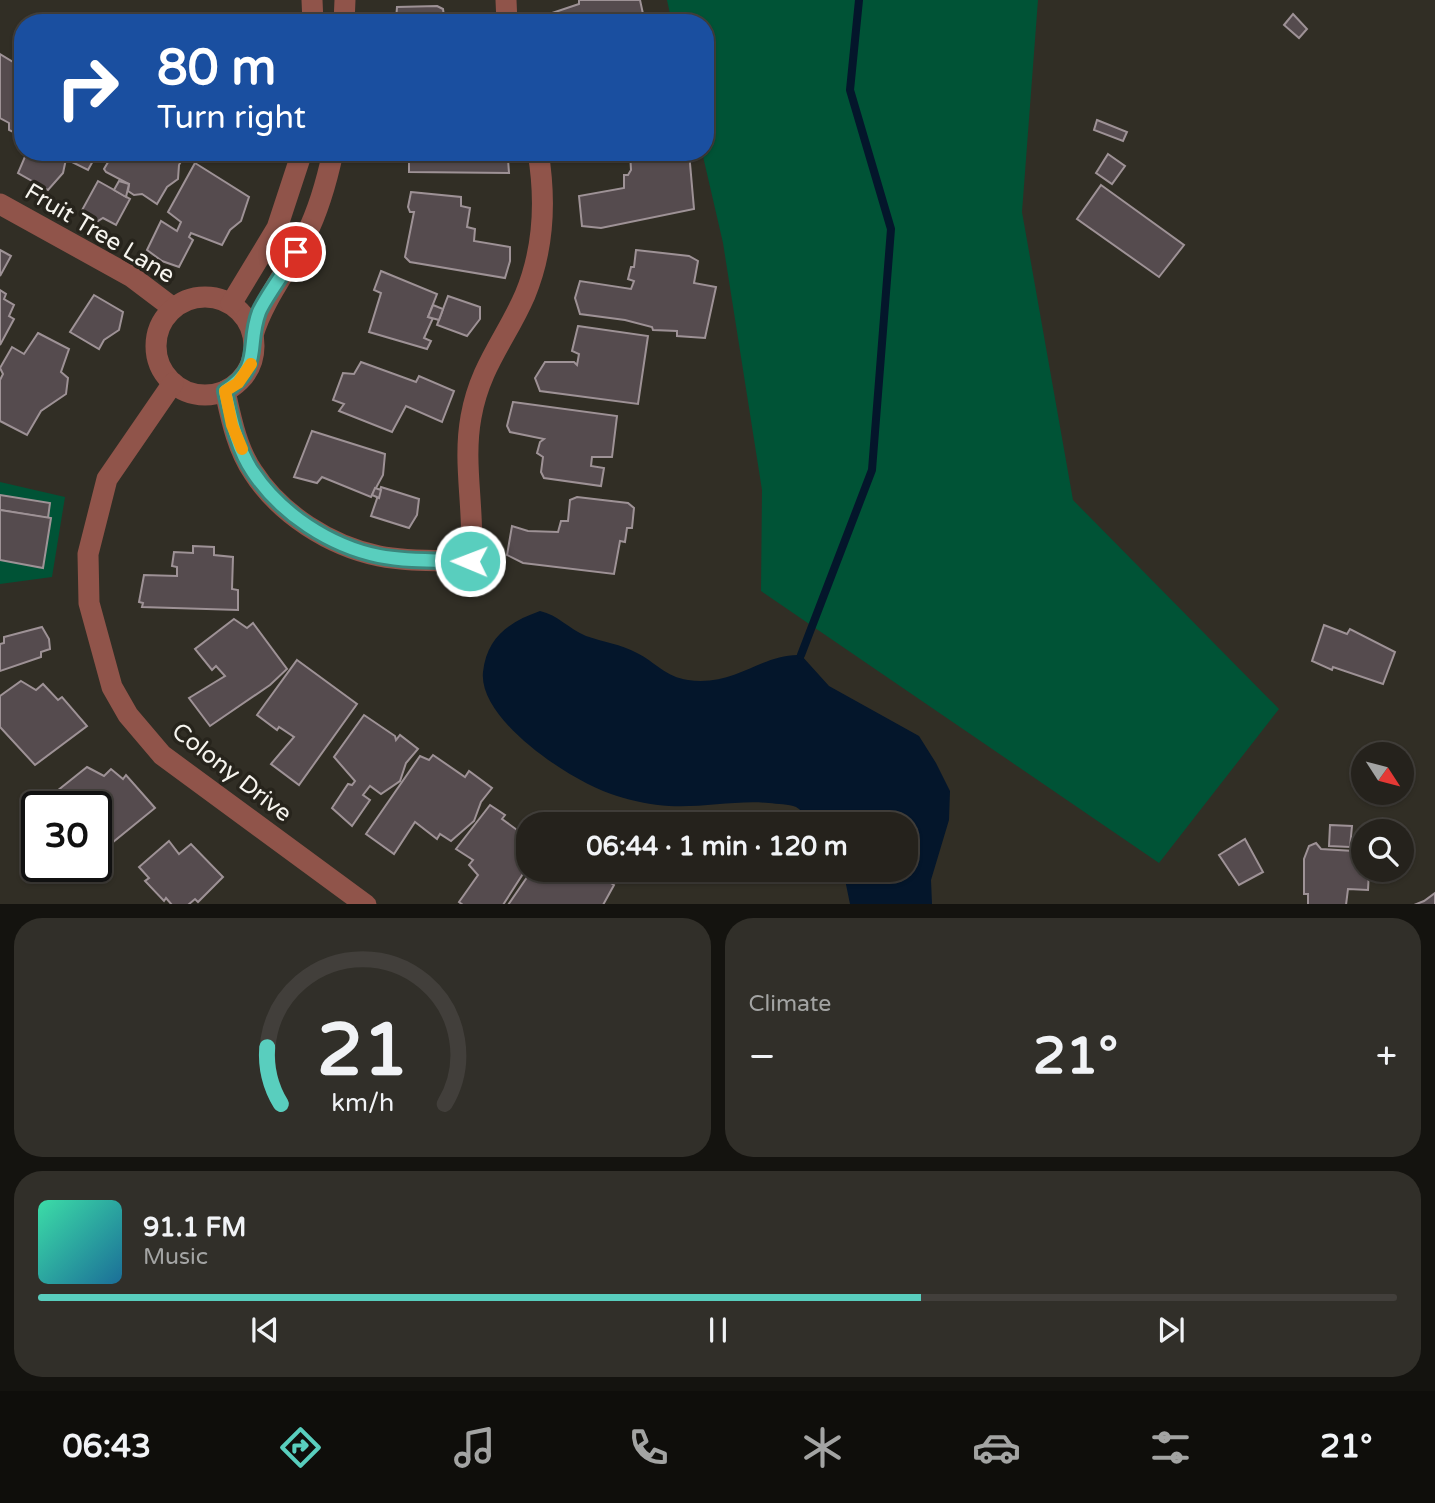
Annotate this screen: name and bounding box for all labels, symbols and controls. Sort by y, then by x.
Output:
text: 80 m [157,39,276,98]
icon: right [42,42,133,133]
text: Turn right [157,99,306,137]
street label: Fruit Tree Lane [19,177,180,290]
pin [266,222,326,282]
icon: arrive [277,233,315,271]
position arrow [433,524,507,598]
street label: Colony Drive [166,717,297,828]
north arrow [1351,742,1414,805]
map controls [1351,742,1414,882]
speed limit sign: 30 [21,791,112,882]
button: search [1351,819,1414,882]
text: 06:44 · 1 min · 120 m [586,831,848,862]
text: Climate [749,990,831,1018]
text: 21 [317,1007,408,1095]
text: 21° [1033,1025,1118,1088]
text: − [749,1034,776,1080]
text: + [1376,1034,1397,1080]
text: km/h [331,1087,394,1117]
text: 91.1 FM [143,1212,246,1243]
text: Music [143,1243,208,1271]
icon: previous [246,1311,284,1349]
icon: pause [699,1311,737,1349]
icon: next [1152,1311,1190,1349]
icon: directions [276,1423,325,1472]
icon: music [450,1423,499,1472]
icon: phone [624,1423,673,1472]
icon: climate [798,1423,847,1472]
icon: car [972,1423,1021,1472]
icon: filters [1146,1423,1195,1472]
text: 06:43 [62,1428,151,1466]
text: 21° [1320,1428,1372,1466]

